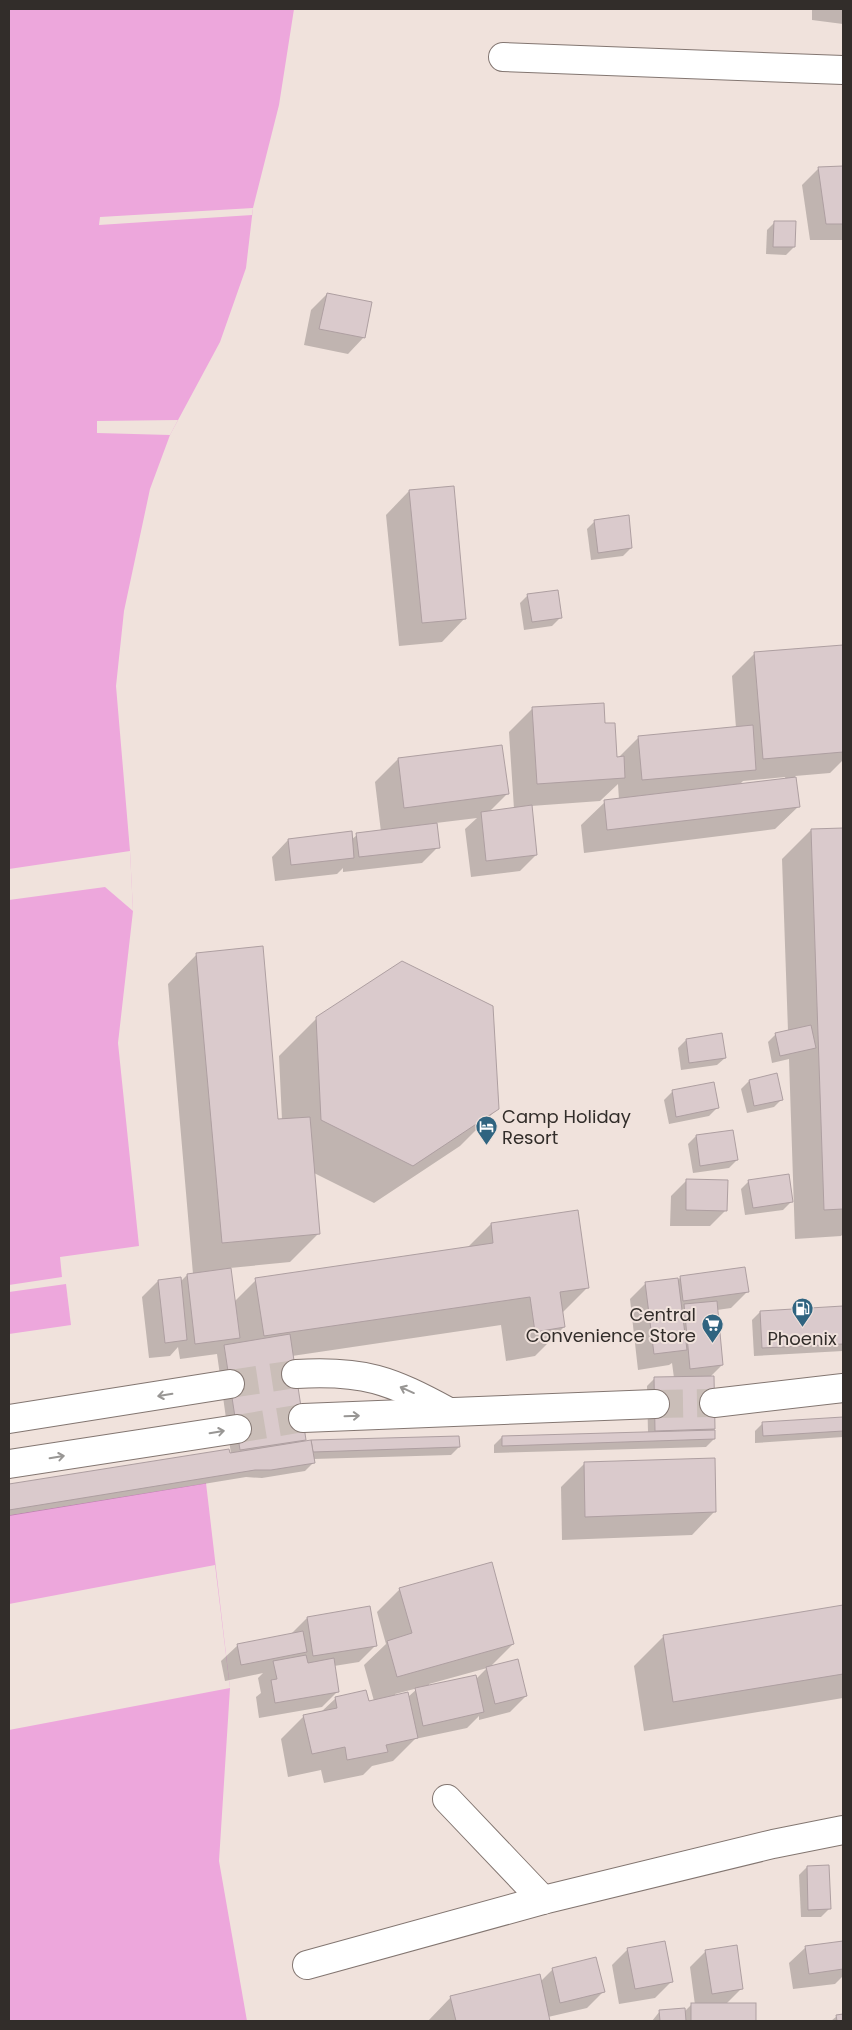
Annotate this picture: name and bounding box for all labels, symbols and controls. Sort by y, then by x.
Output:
place label: Camp Holiday Resort [502,1104,631,1150]
hotel icon: Camp Holiday Resort [474,1114,498,1145]
fuel station icon: Phoenix [790,1296,814,1327]
place label: Central Convenience Store [526,1302,696,1348]
supermarket icon: Central Convenience Store [700,1312,724,1343]
place label: Phoenix [767,1326,837,1351]
one-way arrow [400,1385,415,1394]
one-way arrow [157,1390,173,1400]
one-way arrow [343,1412,359,1421]
one-way arrow [209,1427,225,1437]
one-way arrow [49,1452,65,1462]

